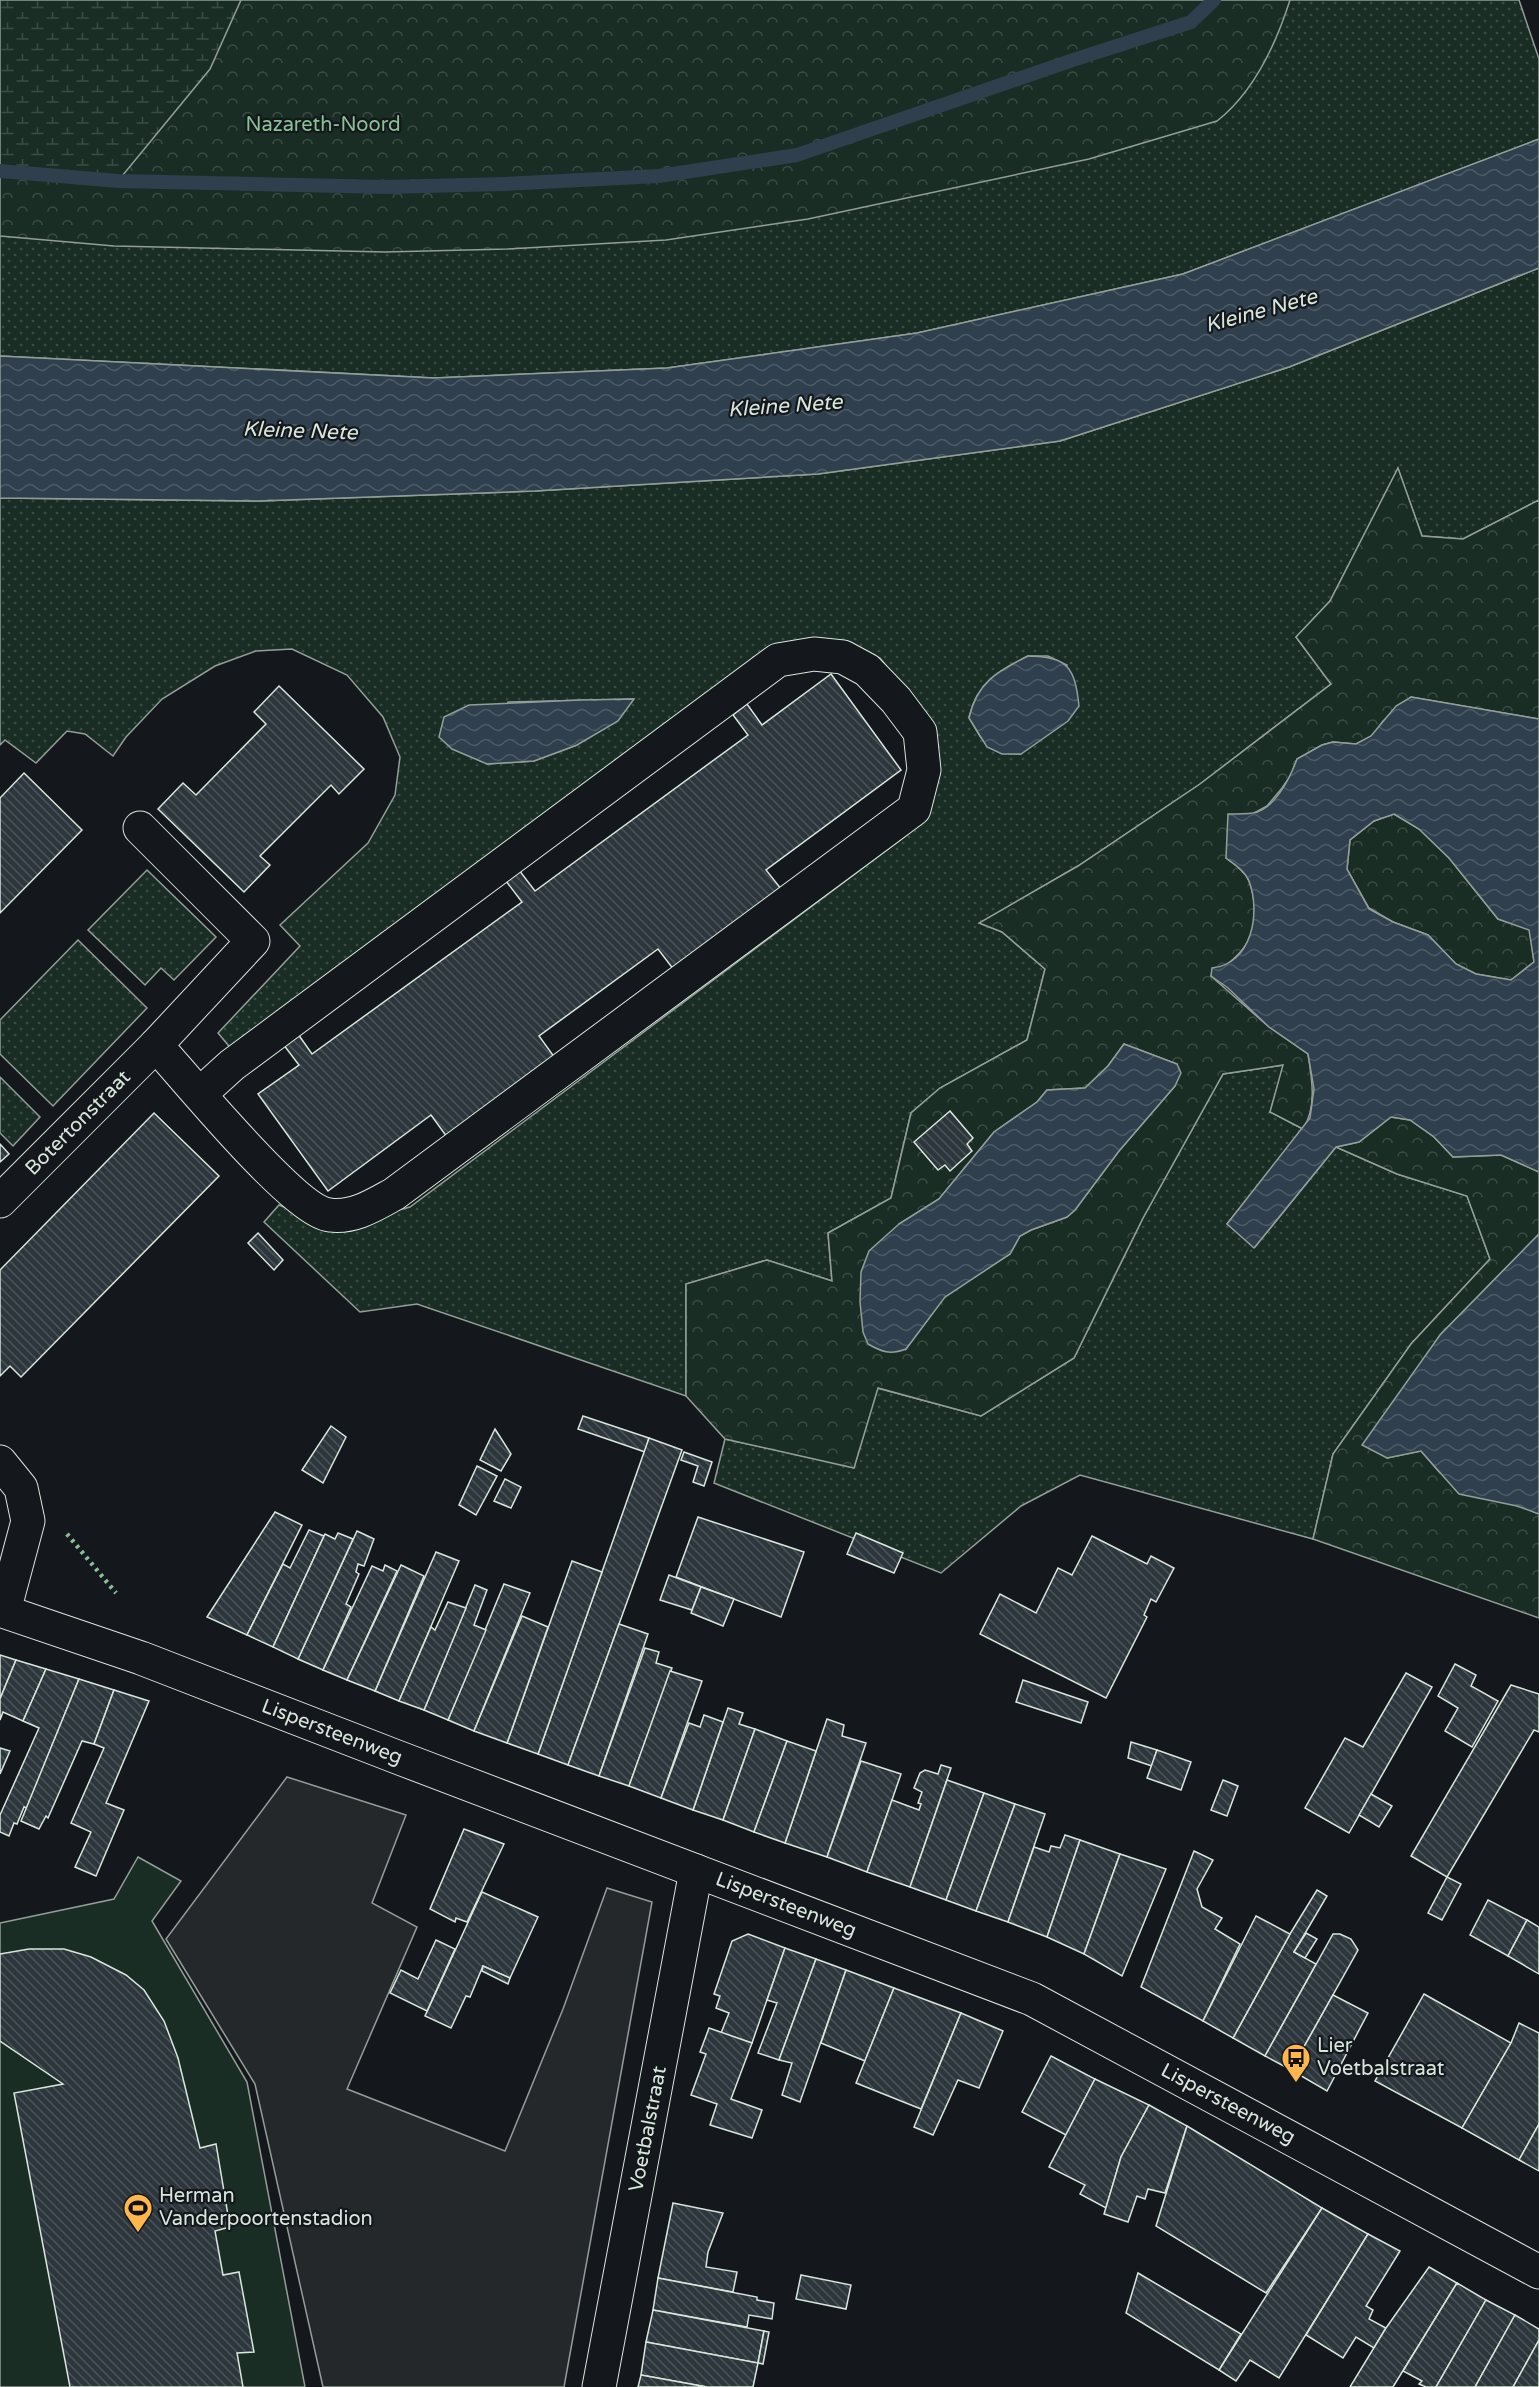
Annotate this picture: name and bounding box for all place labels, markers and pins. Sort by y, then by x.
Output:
place label: Lier Voetbalstraat [1317,2034,1445,2081]
bus stop icon: Lier Voetbalstraat [1280,2042,1312,2084]
place label: Herman Vanderpoortenstadion [159,2184,373,2231]
sports icon: Herman Vanderpoortenstadion [122,2192,154,2234]

